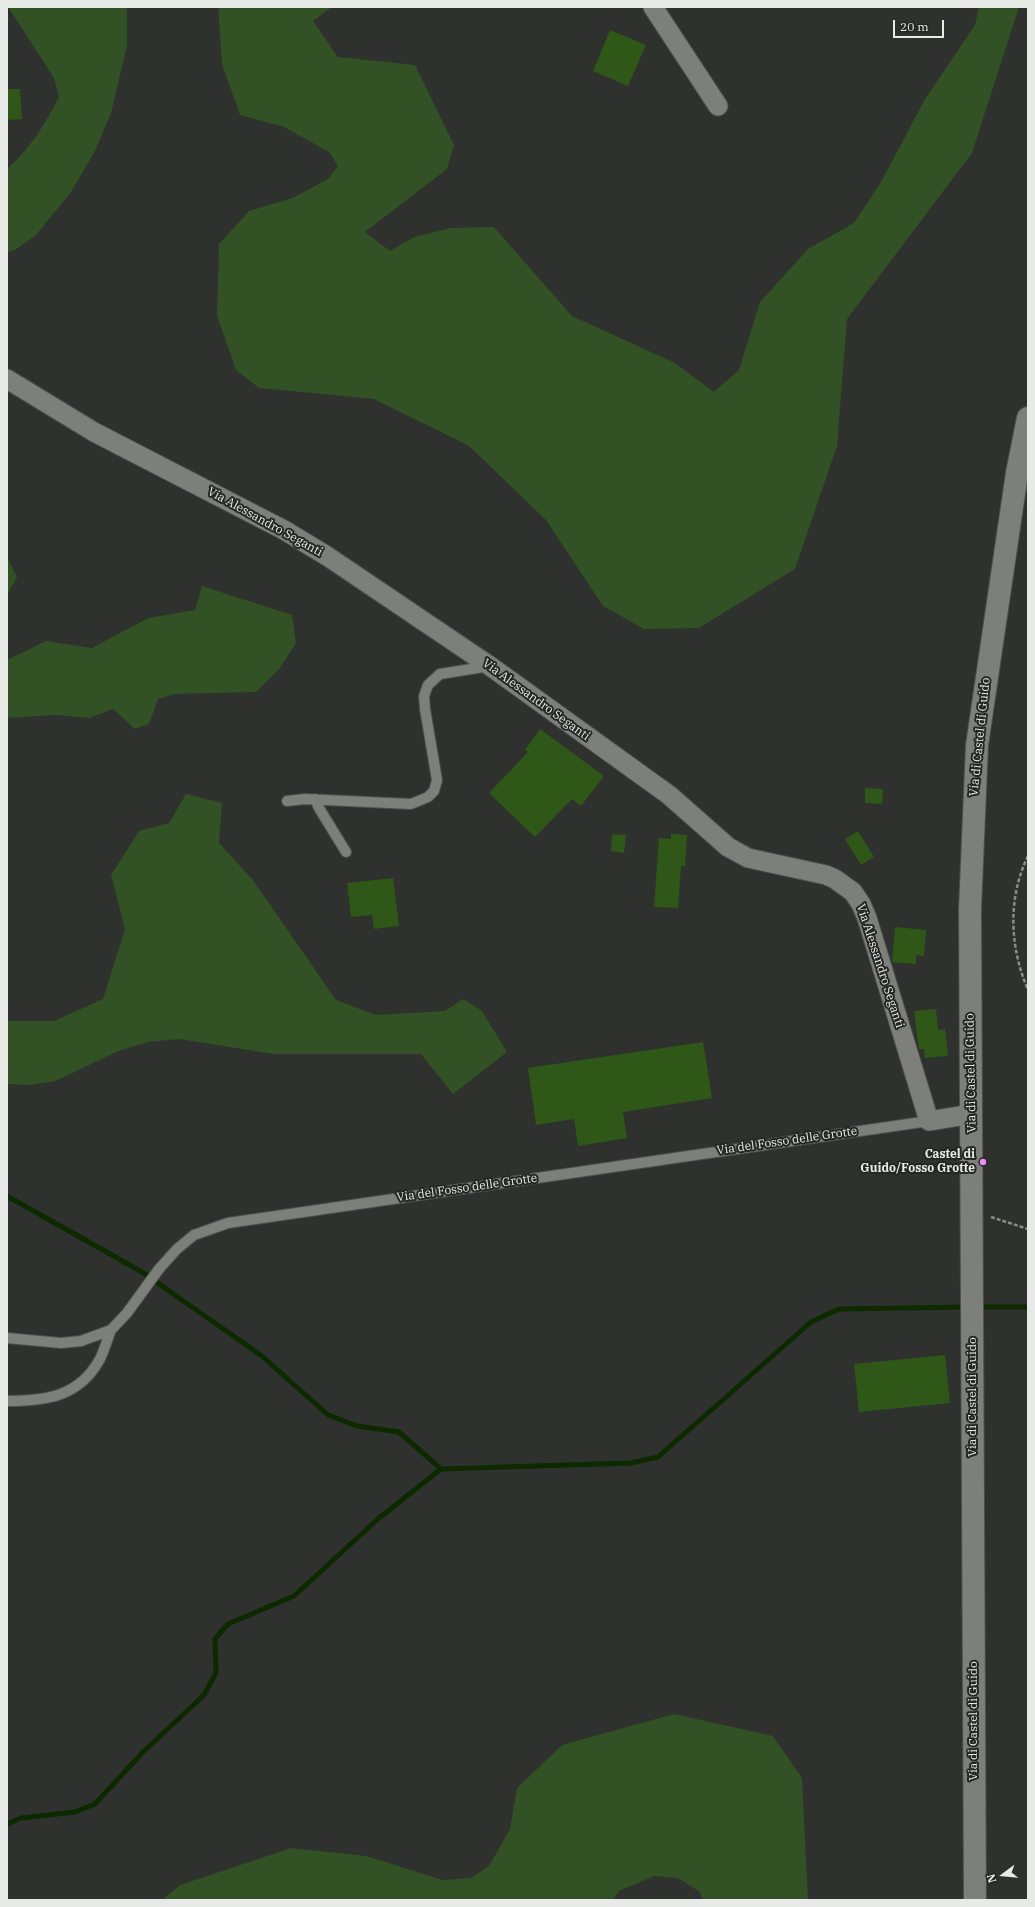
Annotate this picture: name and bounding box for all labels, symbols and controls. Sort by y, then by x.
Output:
scale bar [895,12,946,38]
text: 20 m [900,19,929,34]
street label: Via Alessandro Seganti [205,484,325,560]
street label: Via Alessandro Seganti [479,656,593,744]
street label: Via di Castel di Guido [967,677,993,797]
street label: Via Alessandro Seganti [853,902,907,1030]
street label: Via di Castel di Guido [963,1013,979,1133]
street label: Via del Fosso delle Grotte [716,1124,858,1158]
place label: Castel di Guido/Fosso Grotte [860,1148,975,1176]
marker: Castel di Guido/Fosso Grotte [978,1157,988,1167]
street label: Via del Fosso delle Grotte [396,1171,538,1205]
street label: Via di Castel di Guido [966,1337,980,1457]
street label: Via di Castel di Guido [967,1661,981,1781]
north arrow [983,1855,1023,1895]
text: N [984,1872,999,1884]

